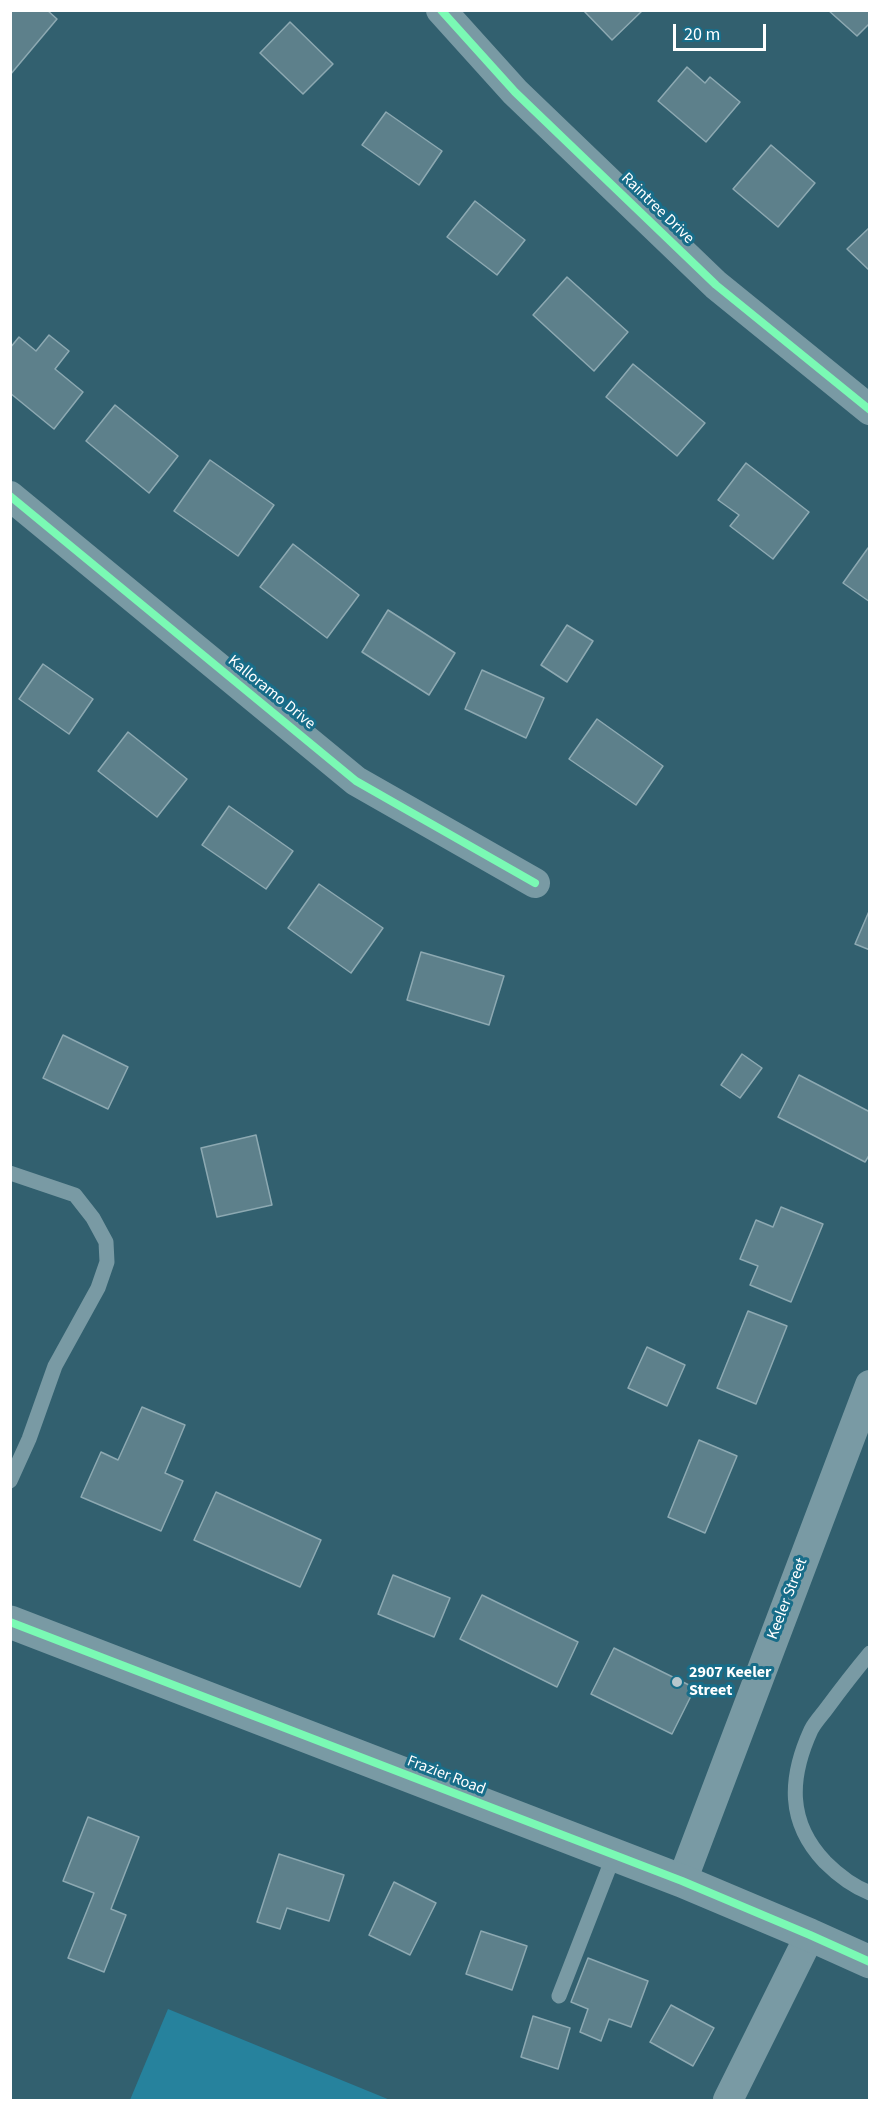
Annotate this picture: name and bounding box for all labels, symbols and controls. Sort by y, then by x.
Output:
scale bar [676,12,769,50]
text: 20 m [684,22,720,47]
street label: Raintree Drive [616,169,698,249]
street label: Kalloramo Drive [223,652,319,734]
street label: Keeler Street [764,1555,812,1643]
place label: 2907 Keeler Street [689,1663,771,1701]
marker: 2907 Keeler Street [670,1675,684,1689]
street label: Frazier Road [404,1752,488,1800]

